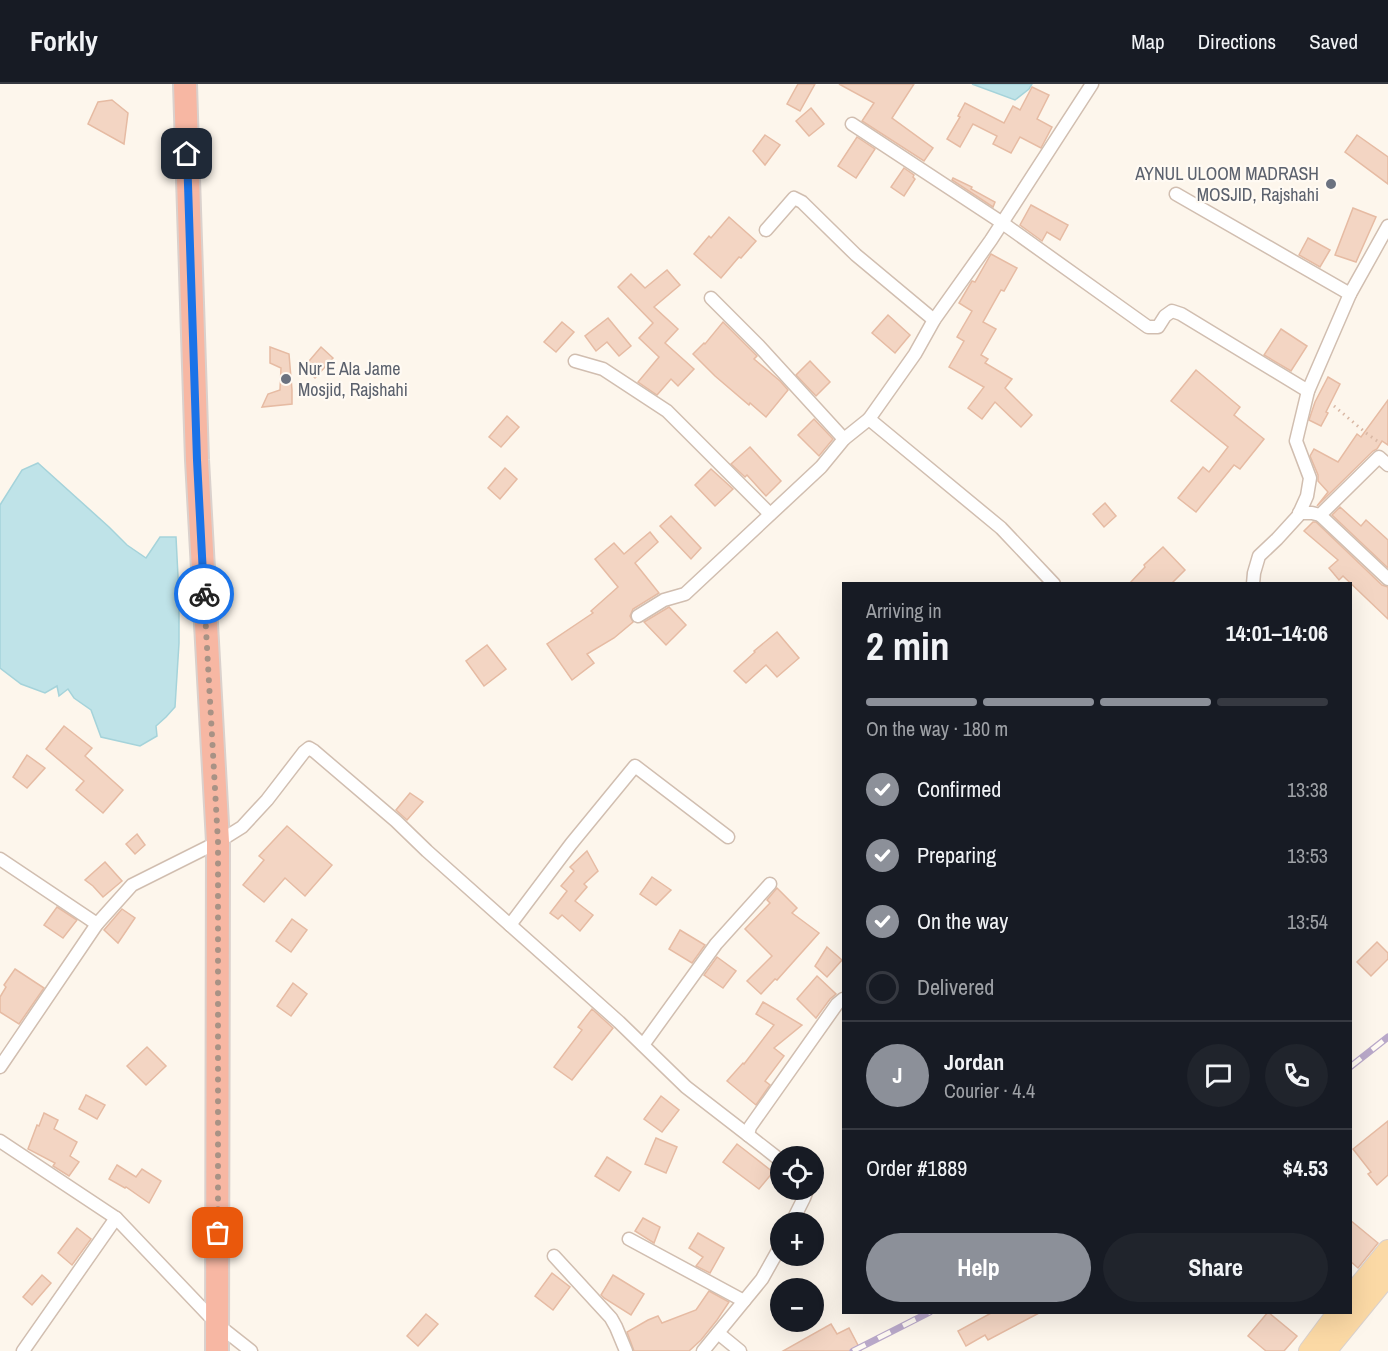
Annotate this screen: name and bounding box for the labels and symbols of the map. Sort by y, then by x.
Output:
pin [161,128,212,179]
place label: AYNUL ULOOM MADRASH MOSJID, Rajshahi [1134,161,1319,207]
marker: AYNUL ULOOM MADRASH MOSJID, Rajshahi [1324,177,1338,191]
place label: Nur E Ala Jame Mosjid, Rajshahi [298,356,408,402]
marker: Nur E Ala Jame Mosjid, Rajshahi [279,372,293,386]
courier [174,564,234,624]
pin [192,1207,243,1258]

